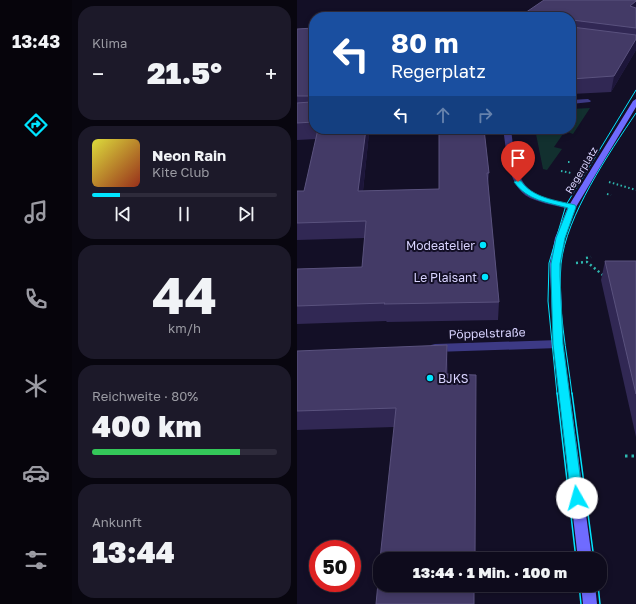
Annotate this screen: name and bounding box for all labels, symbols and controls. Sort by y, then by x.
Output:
text: 80 m [391,26,459,59]
icon: left [325,28,377,80]
text: 13:43 [12,30,60,52]
text: Klima [92,35,127,51]
text: 21.5° [147,55,222,91]
text: − [92,60,104,87]
text: + [265,60,277,87]
text: Regerplatz [391,60,486,82]
icon: left [390,104,412,126]
icon: ahead [432,104,454,126]
icon: right [474,104,496,126]
icon: directions [22,111,50,139]
pin [501,141,535,182]
street label: Regerplatz [562,144,600,196]
text: Neon Rain [152,146,226,164]
icon: arrive [507,147,529,169]
text: Kite Club [152,164,209,180]
icon: music [22,198,50,226]
icon: previous [112,203,134,225]
icon: pause [173,203,195,225]
icon: next [235,203,257,225]
place label: Modeatelier [406,238,475,253]
marker: Modeatelier [478,240,488,250]
text: 44 [152,263,217,325]
place label: Le Plaisant [413,270,477,285]
marker: Le Plaisant [480,272,490,282]
icon: phone [22,285,50,313]
text: km/h [168,320,201,336]
street label: Pöppelstraße [448,324,526,342]
place label: BJKS [438,371,469,386]
icon: climate [22,372,50,400]
marker: BJKS [425,373,435,383]
text: Reichweite · 80% [92,388,198,404]
text: 400 km [92,408,202,444]
icon: car [22,459,50,487]
position arrow [556,477,598,519]
text: Ankunft [92,514,142,530]
text: 13:44 [92,534,175,570]
speed limit sign: 50 [309,540,361,592]
icon: filters [22,546,50,574]
text: 13:44 · 1 Min. · 100 m [413,563,567,581]

